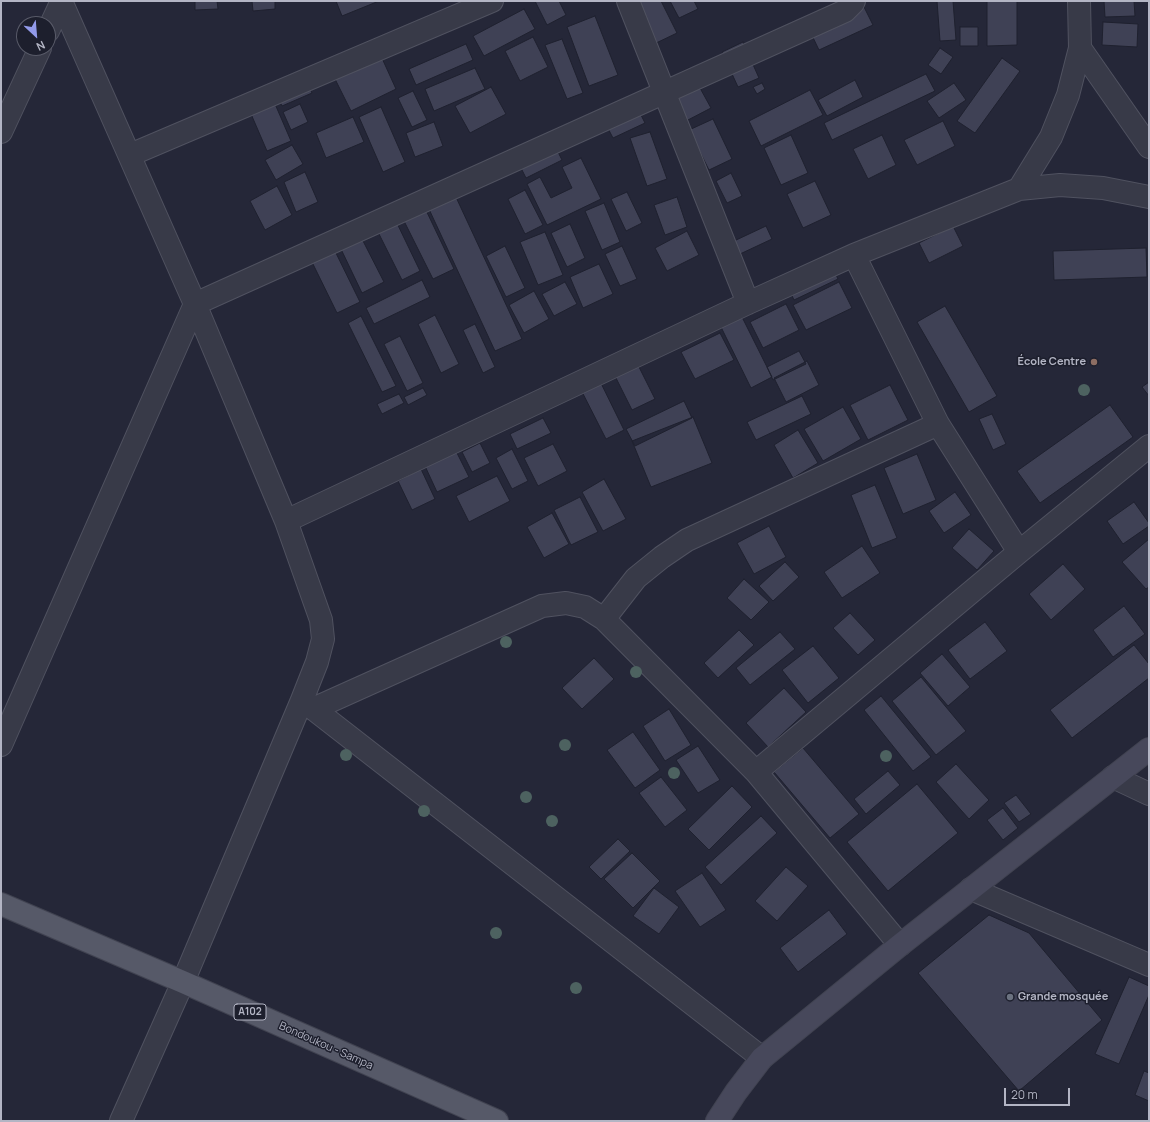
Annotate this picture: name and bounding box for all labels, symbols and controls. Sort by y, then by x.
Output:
north arrow [16,16,56,56]
text: N [34,38,48,55]
place label: École Centre [1018,355,1086,369]
marker: École Centre [1089,357,1099,367]
place label: Grande mosquée [1018,990,1108,1004]
marker: Grande mosquée [1005,992,1015,1002]
road number: A102 [234,1004,266,1020]
street label: Bondoukou - Sampa [277,1019,375,1073]
scale bar [1006,1080,1072,1106]
text: 20 m [1011,1086,1038,1103]

